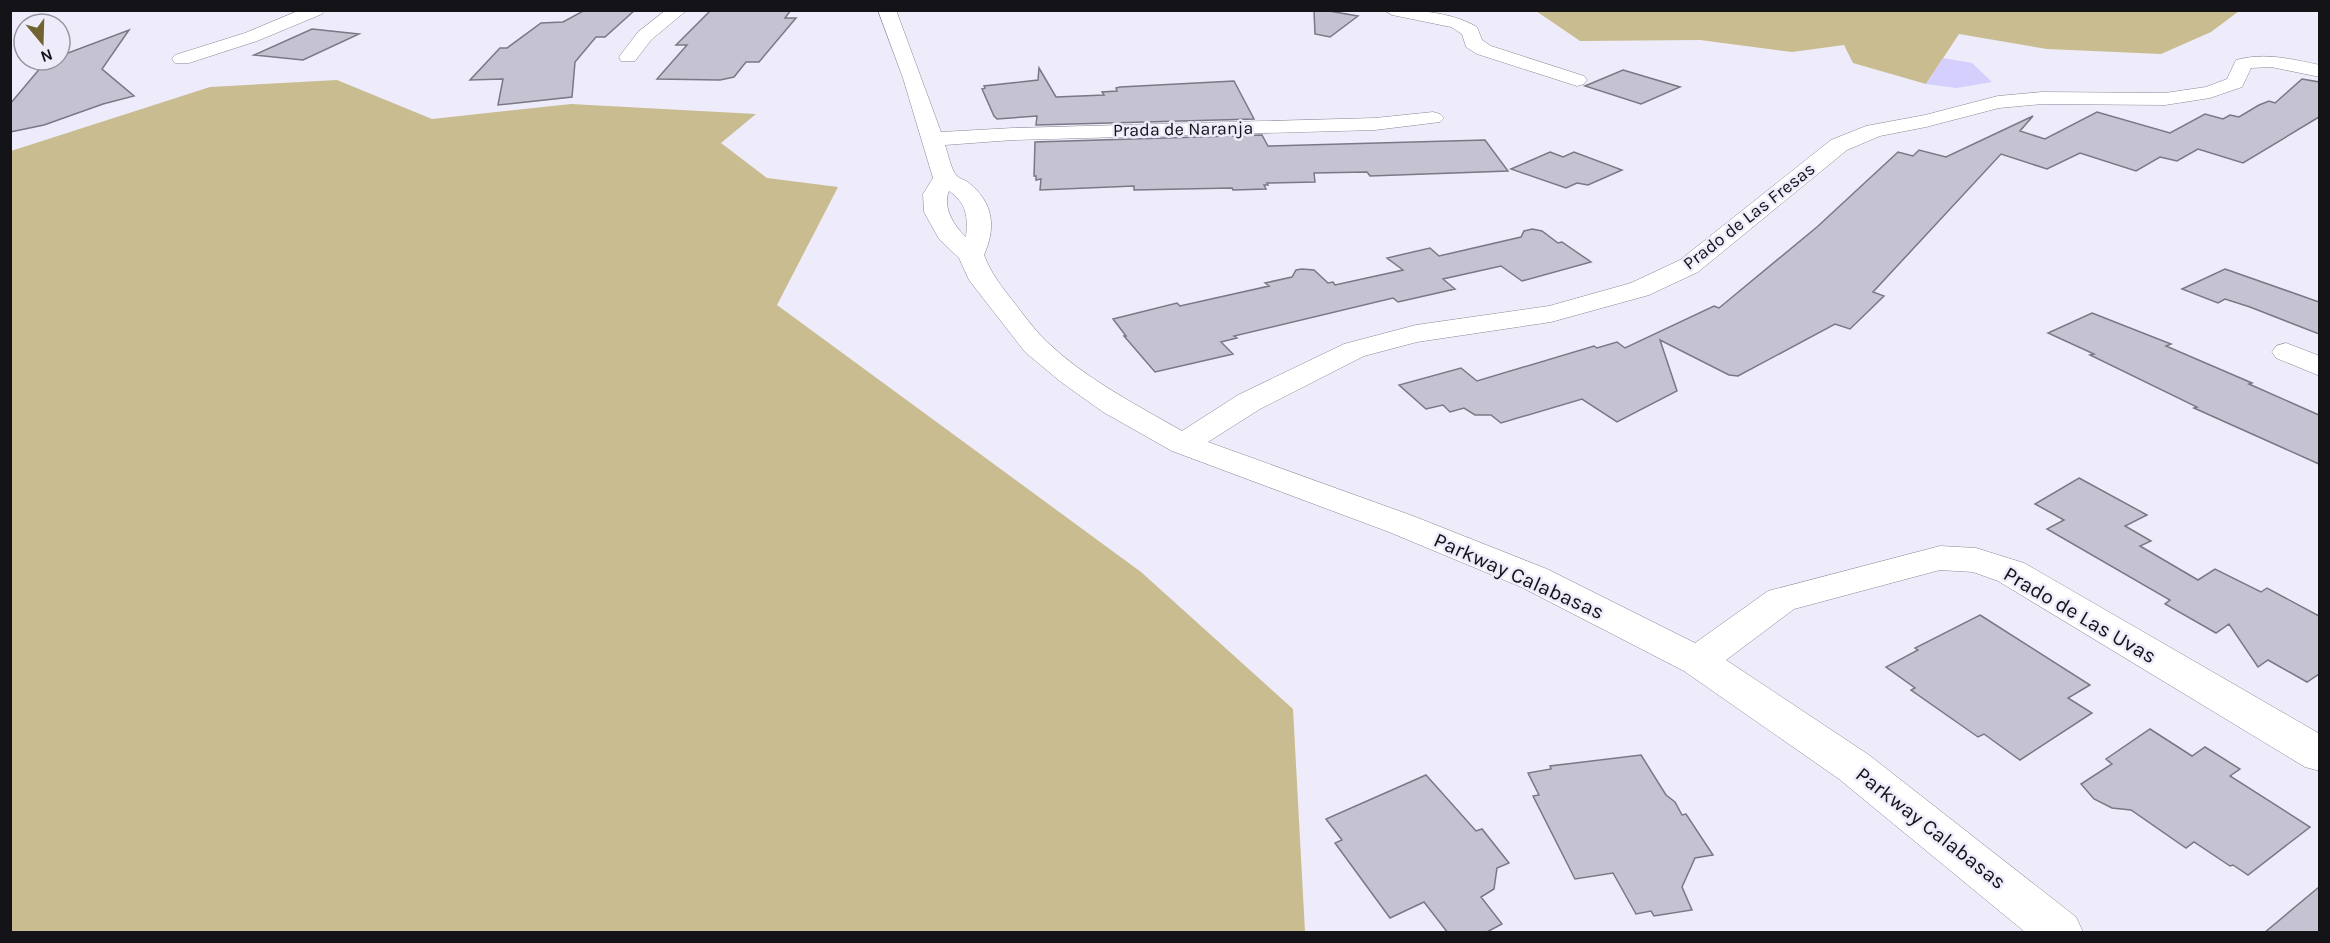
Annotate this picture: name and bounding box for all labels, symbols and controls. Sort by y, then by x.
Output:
north arrow [12,12,72,72]
text: N [38,45,55,67]
street label: Prada de Naranja [1113,117,1253,141]
street label: Prado de Las Fresas [1679,158,1819,274]
street label: Parkway Calabasas [1430,528,1608,624]
street label: Prado de Las Uvas [1999,562,2161,668]
street label: Parkway Calabasas [1851,762,2011,894]

